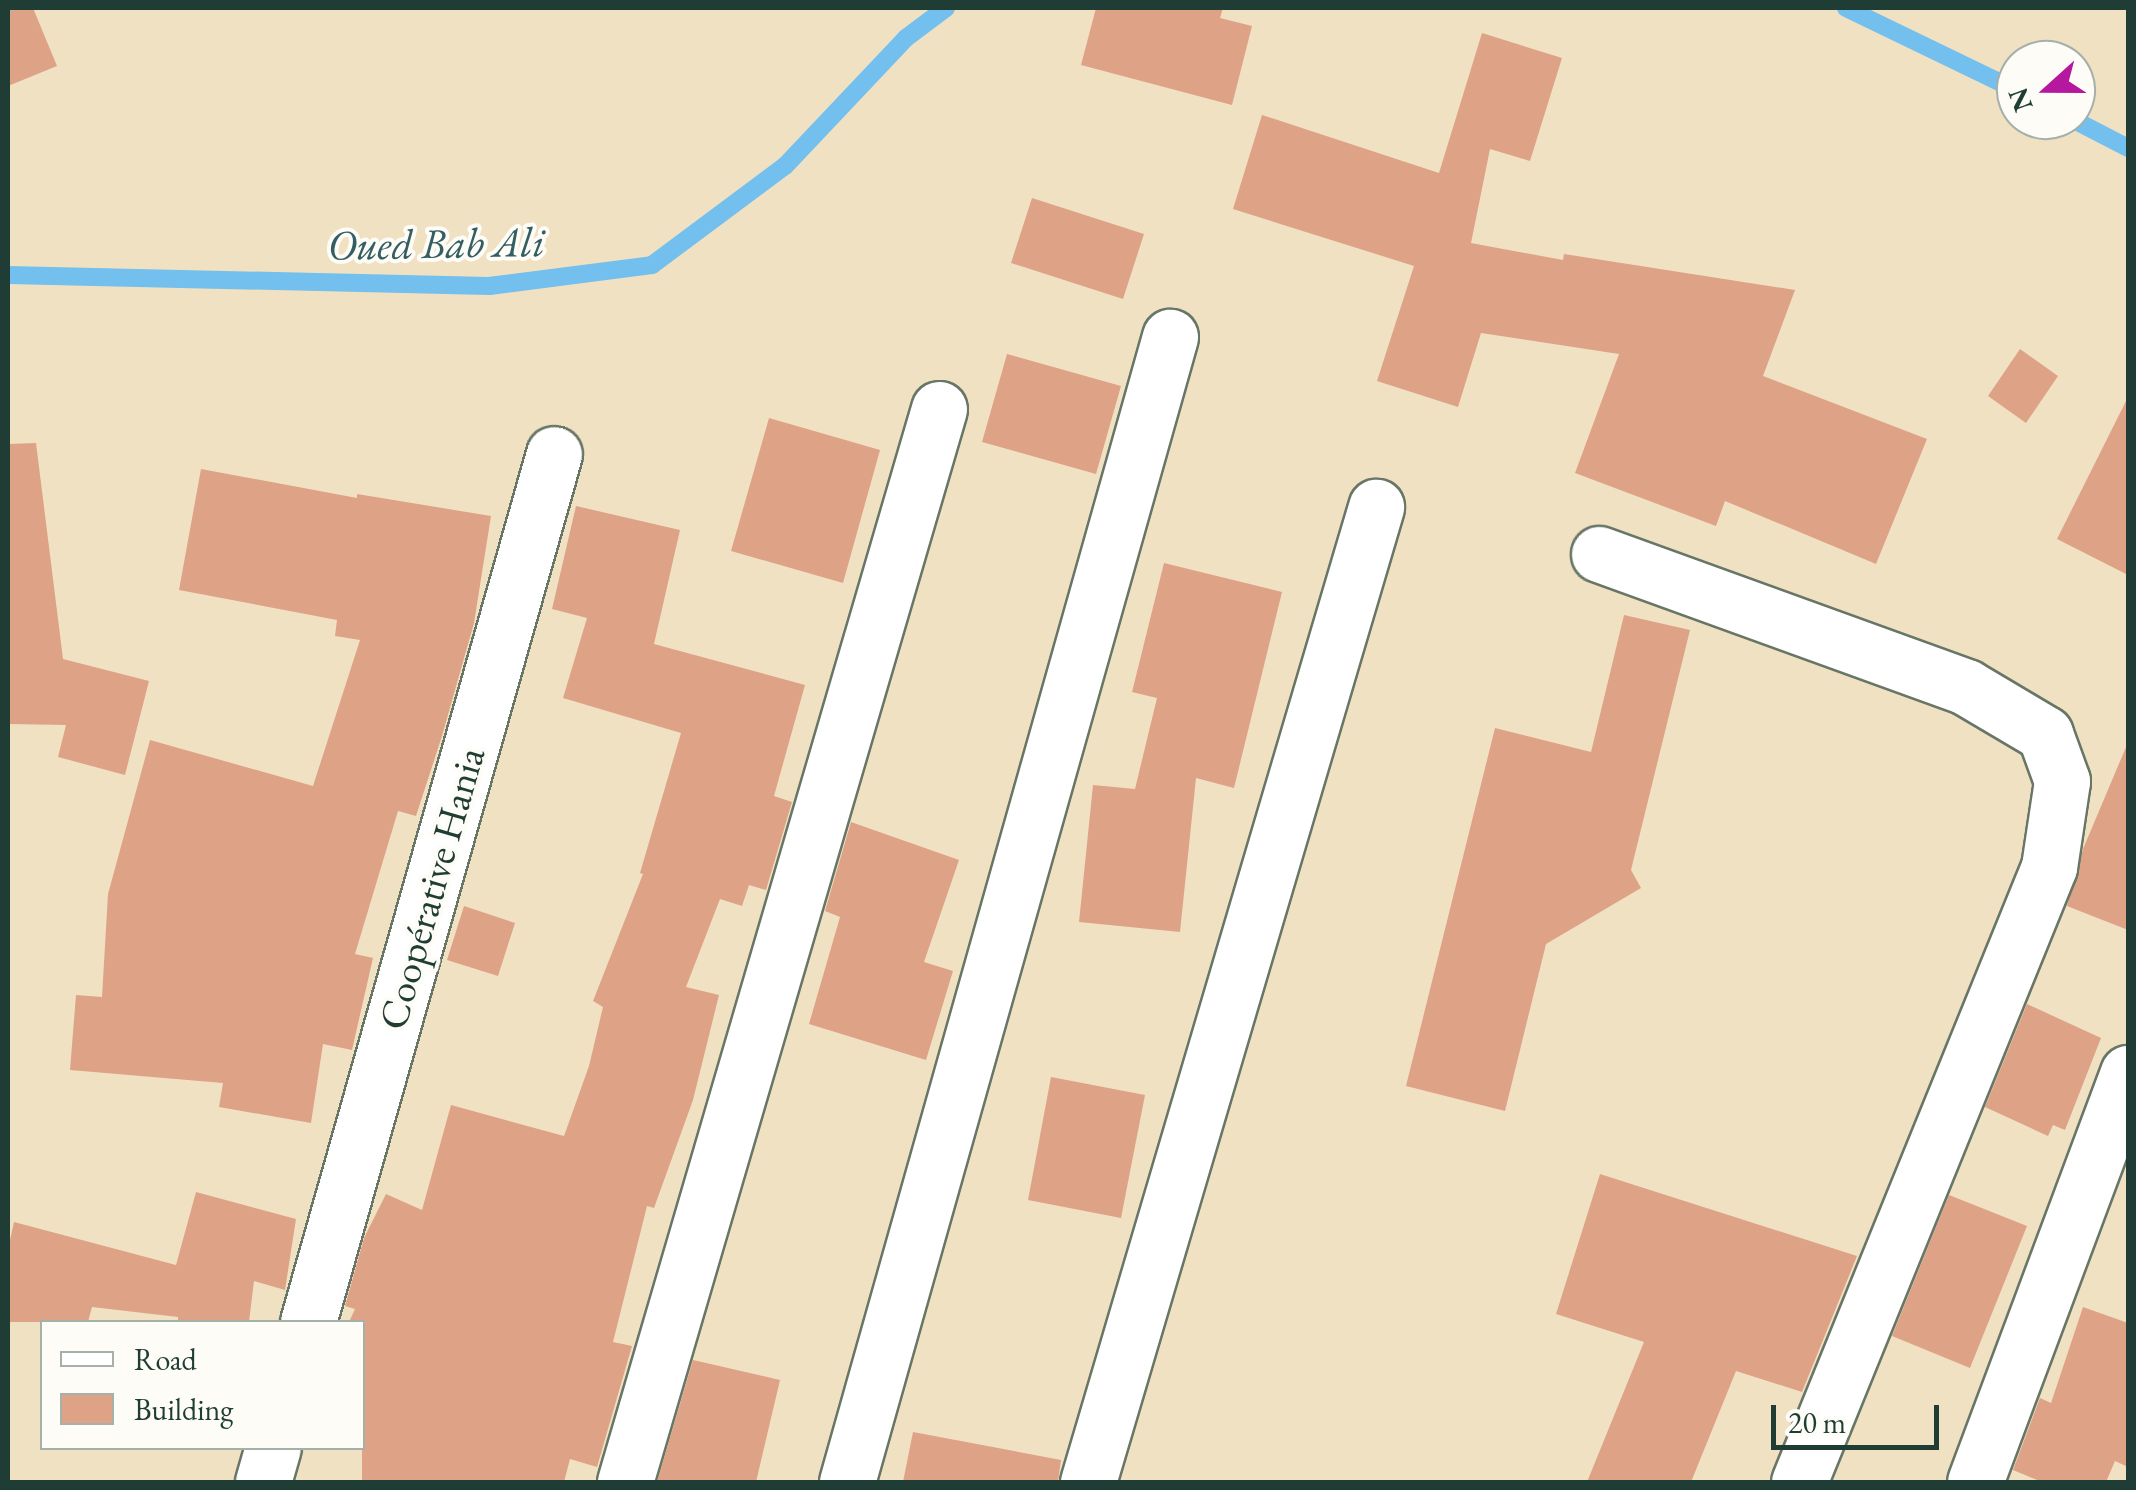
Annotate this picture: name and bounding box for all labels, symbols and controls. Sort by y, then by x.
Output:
north arrow [1996,40,2096,140]
text: N [1999,83,2041,117]
water label: Oued Bab Ali [327,217,545,271]
street label: Coopérative Hania [368,741,494,1035]
legend [40,1320,365,1450]
text: Road [134,1340,197,1379]
scale bar [1776,1385,1944,1447]
text: Building [134,1390,233,1429]
text: 20 m [1788,1403,1846,1442]

